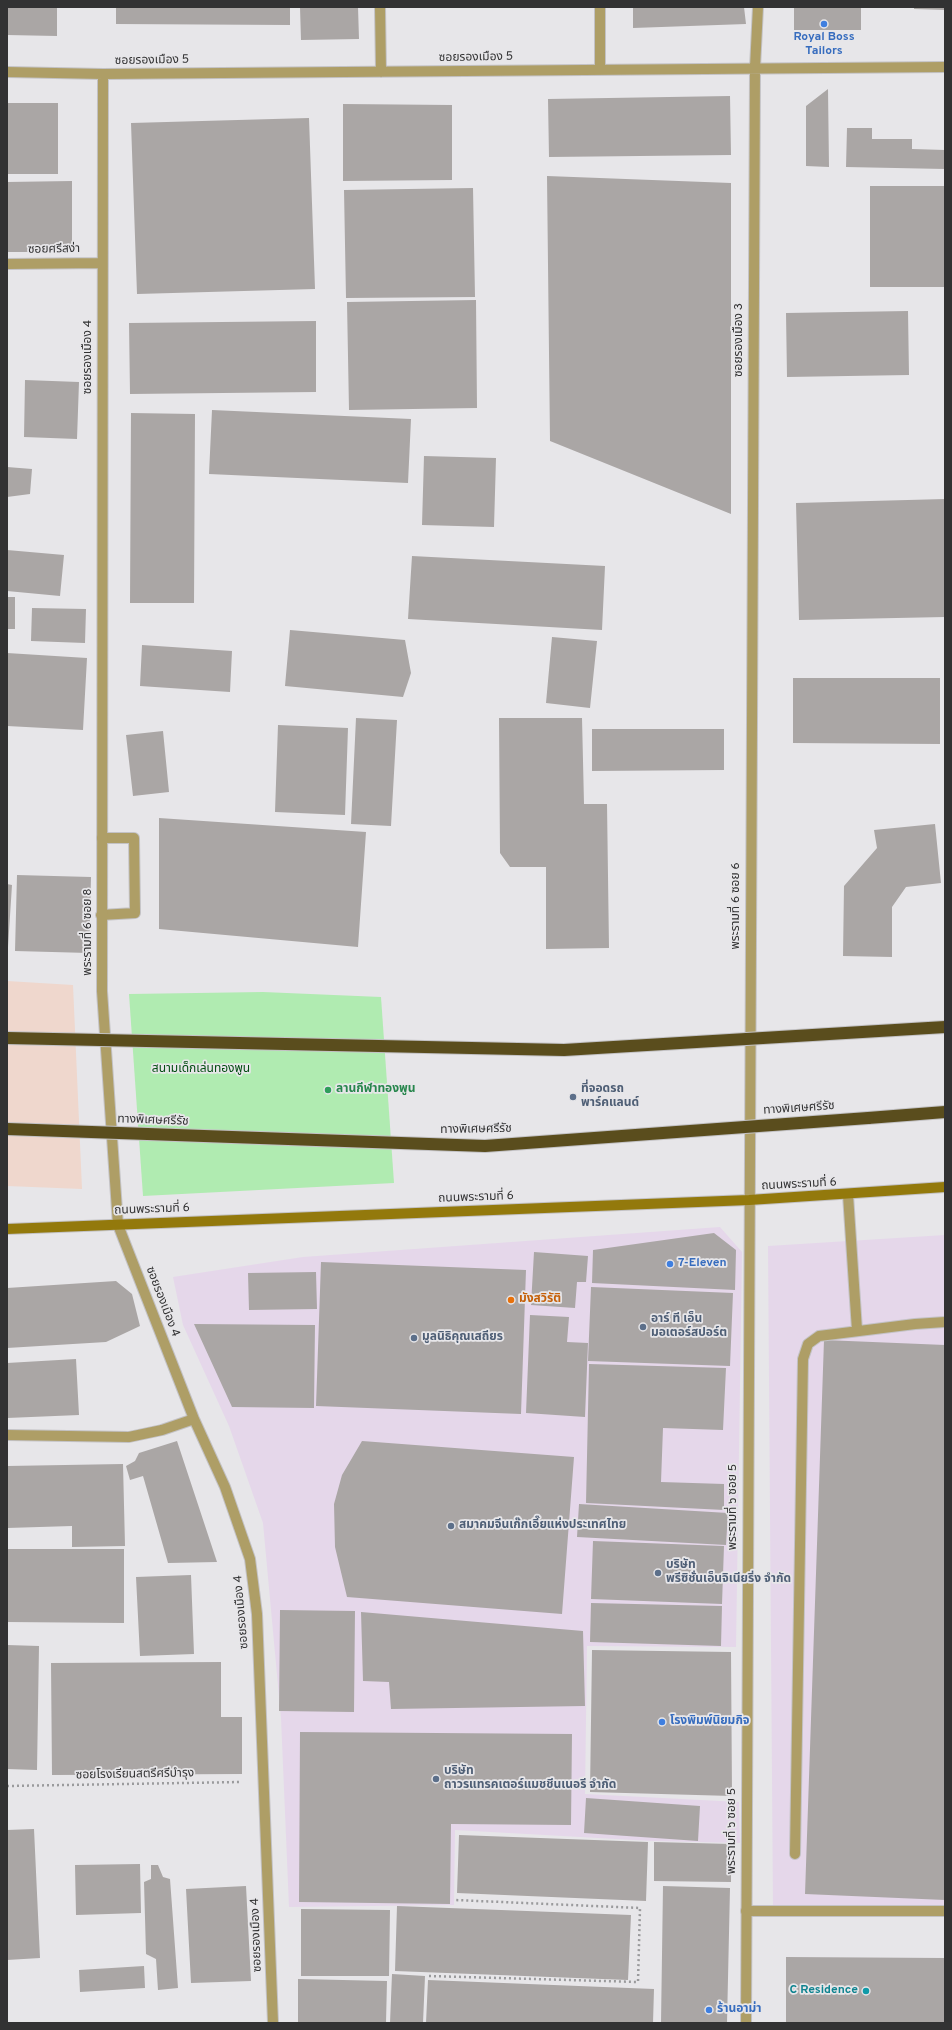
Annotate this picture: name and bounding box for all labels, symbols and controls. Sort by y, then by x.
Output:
marker: Royal Boss Tailors [819,19,829,29]
place label: Royal Boss Tailors [793,31,855,59]
street label: ซอยรองเมือง 5 [439,50,513,66]
street label: ซอยรองเมือง 5 [115,53,189,69]
street label: ซอยศรีสง่า [28,242,80,258]
street label: ซอยรองเมือง 3 [733,303,747,377]
street label: ซอยรองเมือง 4 [82,320,96,394]
street label: พระรามที่ 6 ซอย 6 [730,862,744,950]
street label: พระรามที่ 6 ซอย 8 [82,888,96,976]
park label: สนามเด็กเล่นทองพูน [152,1063,250,1077]
place label: ลานกีฬาทองพูน [336,1083,416,1097]
place label: ที่จอดรถ พาร์คแลนด์ [581,1083,639,1111]
marker: ลานกีฬาทองพูน [323,1085,333,1095]
marker: ที่จอดรถ พาร์คแลนด์ [568,1092,578,1102]
street label: ทางพิเศษศรีรัช [763,1099,835,1119]
street label: ทางพิเศษศรีรัช [117,1113,189,1129]
street label: ทางพิเศษศรีรัช [440,1122,512,1138]
street label: ถนนพระรามที่ 6 [761,1176,837,1194]
street label: ถนนพระรามที่ 6 [438,1189,514,1207]
street label: ถนนพระรามที่ 6 [114,1201,190,1219]
place label: 7-Eleven [678,1257,727,1271]
marker: 7-Eleven [665,1259,675,1269]
street label: ซอยรองเมือง 4 [142,1265,182,1339]
place label: มังสวิรัติ [519,1293,561,1307]
marker: มังสวิรัติ [506,1295,516,1305]
place label: อาร์ ที เอ็น มอเตอร์สปอร์ต [651,1313,727,1341]
marker: อาร์ ที เอ็น มอเตอร์สปอร์ต [638,1322,648,1332]
place label: มูลนิธิคุณเสถียร [422,1331,503,1345]
marker: มูลนิธิคุณเสถียร [409,1333,419,1343]
street label: พระรามที่ ๖ ซอย 5 [727,1464,741,1550]
place label: สมาคมจีนเก๊กเอี๊ยแห่งประเทศไทย [459,1519,626,1533]
marker: สมาคมจีนเก๊กเอี๊ยแห่งประเทศไทย [446,1521,456,1531]
place label: บริษัท พรีซิชั่นเอ็นจิเนียริ่ง จำกัด [666,1559,791,1587]
marker: บริษัท พรีซิชั่นเอ็นจิเนียริ่ง จำกัด [653,1568,663,1578]
street label: ซอยรองเมือง 4 [232,1574,252,1650]
place label: โรงพิมพ์นิยมกิจ [670,1715,750,1729]
marker: โรงพิมพ์นิยมกิจ [657,1717,667,1727]
place label: บริษัท ถาวรแทรคเตอร์แมชชีนเนอรี จำกัด [444,1765,616,1793]
street label: ซอยโรงเรียนสตรีศรีบำรุง [76,1767,194,1783]
marker: บริษัท ถาวรแทรคเตอร์แมชชีนเนอรี จำกัด [431,1774,441,1784]
street label: พระรามที่ ๖ ซอย 5 [726,1788,740,1874]
street label: ซอยรองเมือง 4 [249,1898,265,1972]
place label: C Residence [790,1984,858,1998]
marker: C Residence [861,1986,871,1996]
place label: ร้านอาม่า [717,2003,761,2017]
marker: ร้านอาม่า [704,2005,714,2015]

